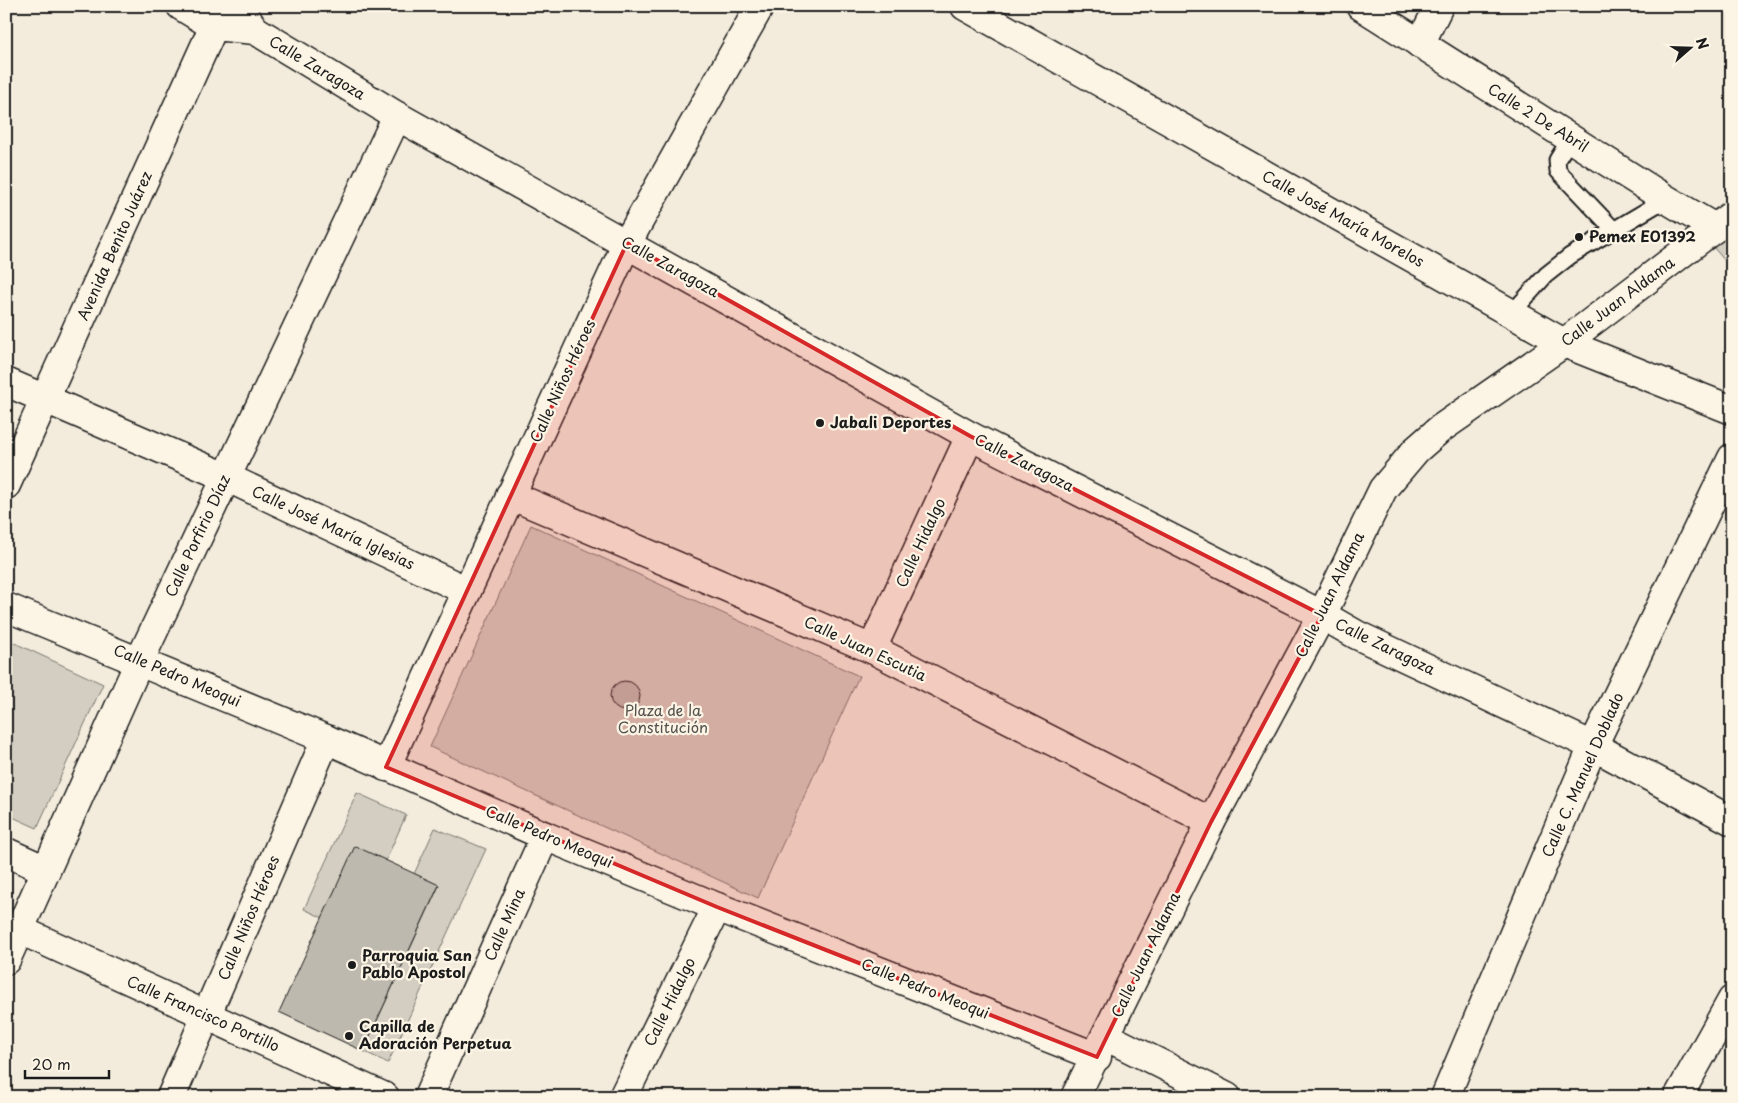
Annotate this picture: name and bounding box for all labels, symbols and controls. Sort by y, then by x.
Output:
north arrow [1666,22,1716,72]
street label: Calle Zaragoza [265,29,371,105]
text: N [1691,35,1714,52]
street label: Calle 2 De Abril [1484,76,1594,157]
street label: Calle José María Morelos [1258,163,1429,272]
street label: Avenida Benito Juárez [70,167,157,324]
place label: Pemex E01392 [1589,224,1696,247]
street label: Calle Zaragoza [618,229,725,302]
marker: Pemex E01392 [1573,231,1585,243]
street label: Calle Juan Aldama [1555,250,1679,351]
street label: Calle Niños Héroes [523,315,600,446]
place label: Jabali Deportes [830,410,951,433]
marker: Jabali Deportes [814,417,826,429]
street label: Calle Zaragoza [971,427,1079,497]
street label: Calle Porfirio Díaz [158,470,235,600]
street label: Calle José María Iglesias [248,479,419,575]
street label: Calle Hidalgo [889,494,950,591]
street label: Calle Juan Aldama [1288,527,1369,661]
street label: Calle Juan Escutia [801,609,931,686]
street label: Calle Zaragoza [1332,611,1440,680]
street label: Calle Pedro Meoqui [110,637,245,712]
street label: Calle C. Manuel Doblado [1535,688,1628,860]
park label: Plaza de la Constitución [618,698,708,738]
street label: Calle Pedro Meoqui [482,798,617,873]
street label: Calle Niños Héroes [211,851,284,983]
street label: Calle Mina [477,884,530,964]
street label: Calle Juan Aldama [1104,887,1185,1021]
place label: Parroquia San Pablo Apostol [362,943,472,983]
street label: Calle Pedro Meoqui [858,951,993,1024]
street label: Calle Hidalgo [637,953,700,1050]
marker: Parroquia San Pablo Apostol [346,959,358,971]
street label: Calle Francisco Portillo [124,969,284,1057]
place label: Capilla de Adoración Perpetua [359,1014,512,1054]
marker: Capilla de Adoración Perpetua [343,1030,355,1042]
scale bar [25,1048,109,1080]
text: 20 m [32,1052,71,1075]

